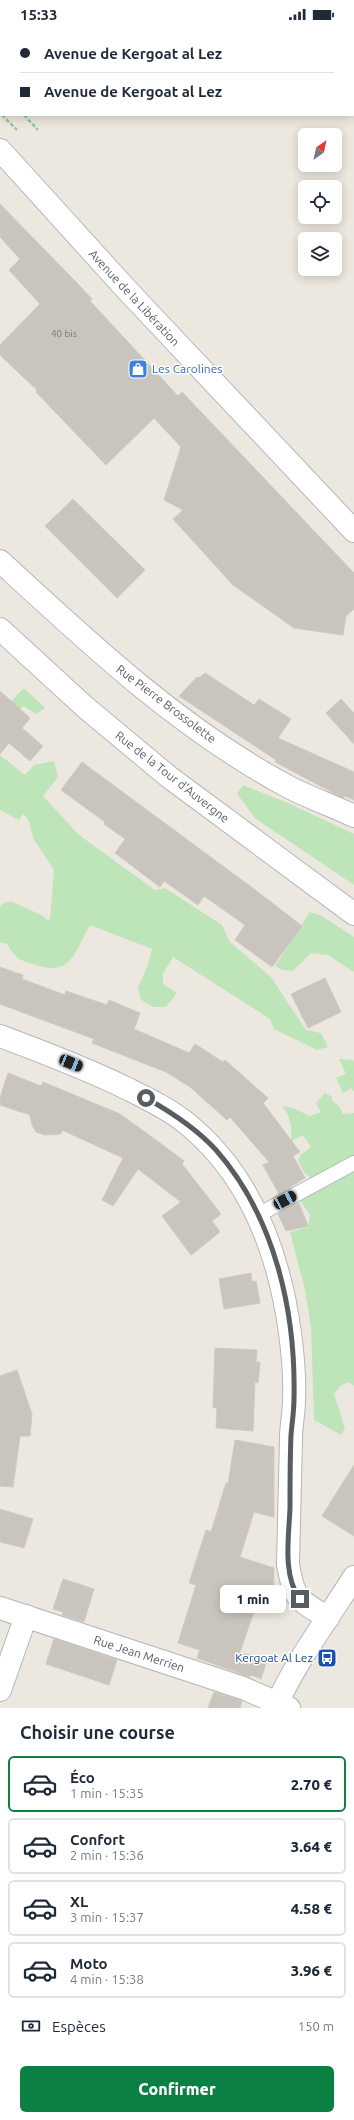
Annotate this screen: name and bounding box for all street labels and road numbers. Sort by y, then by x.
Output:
street label: Avenue de la Libération [86,247,182,348]
street label: Rue Pierre Brossolette [114,662,219,745]
street label: Rue de la Tour d'Auvergne [113,728,232,825]
street label: Rue Jean Merrien [92,1633,186,1674]

